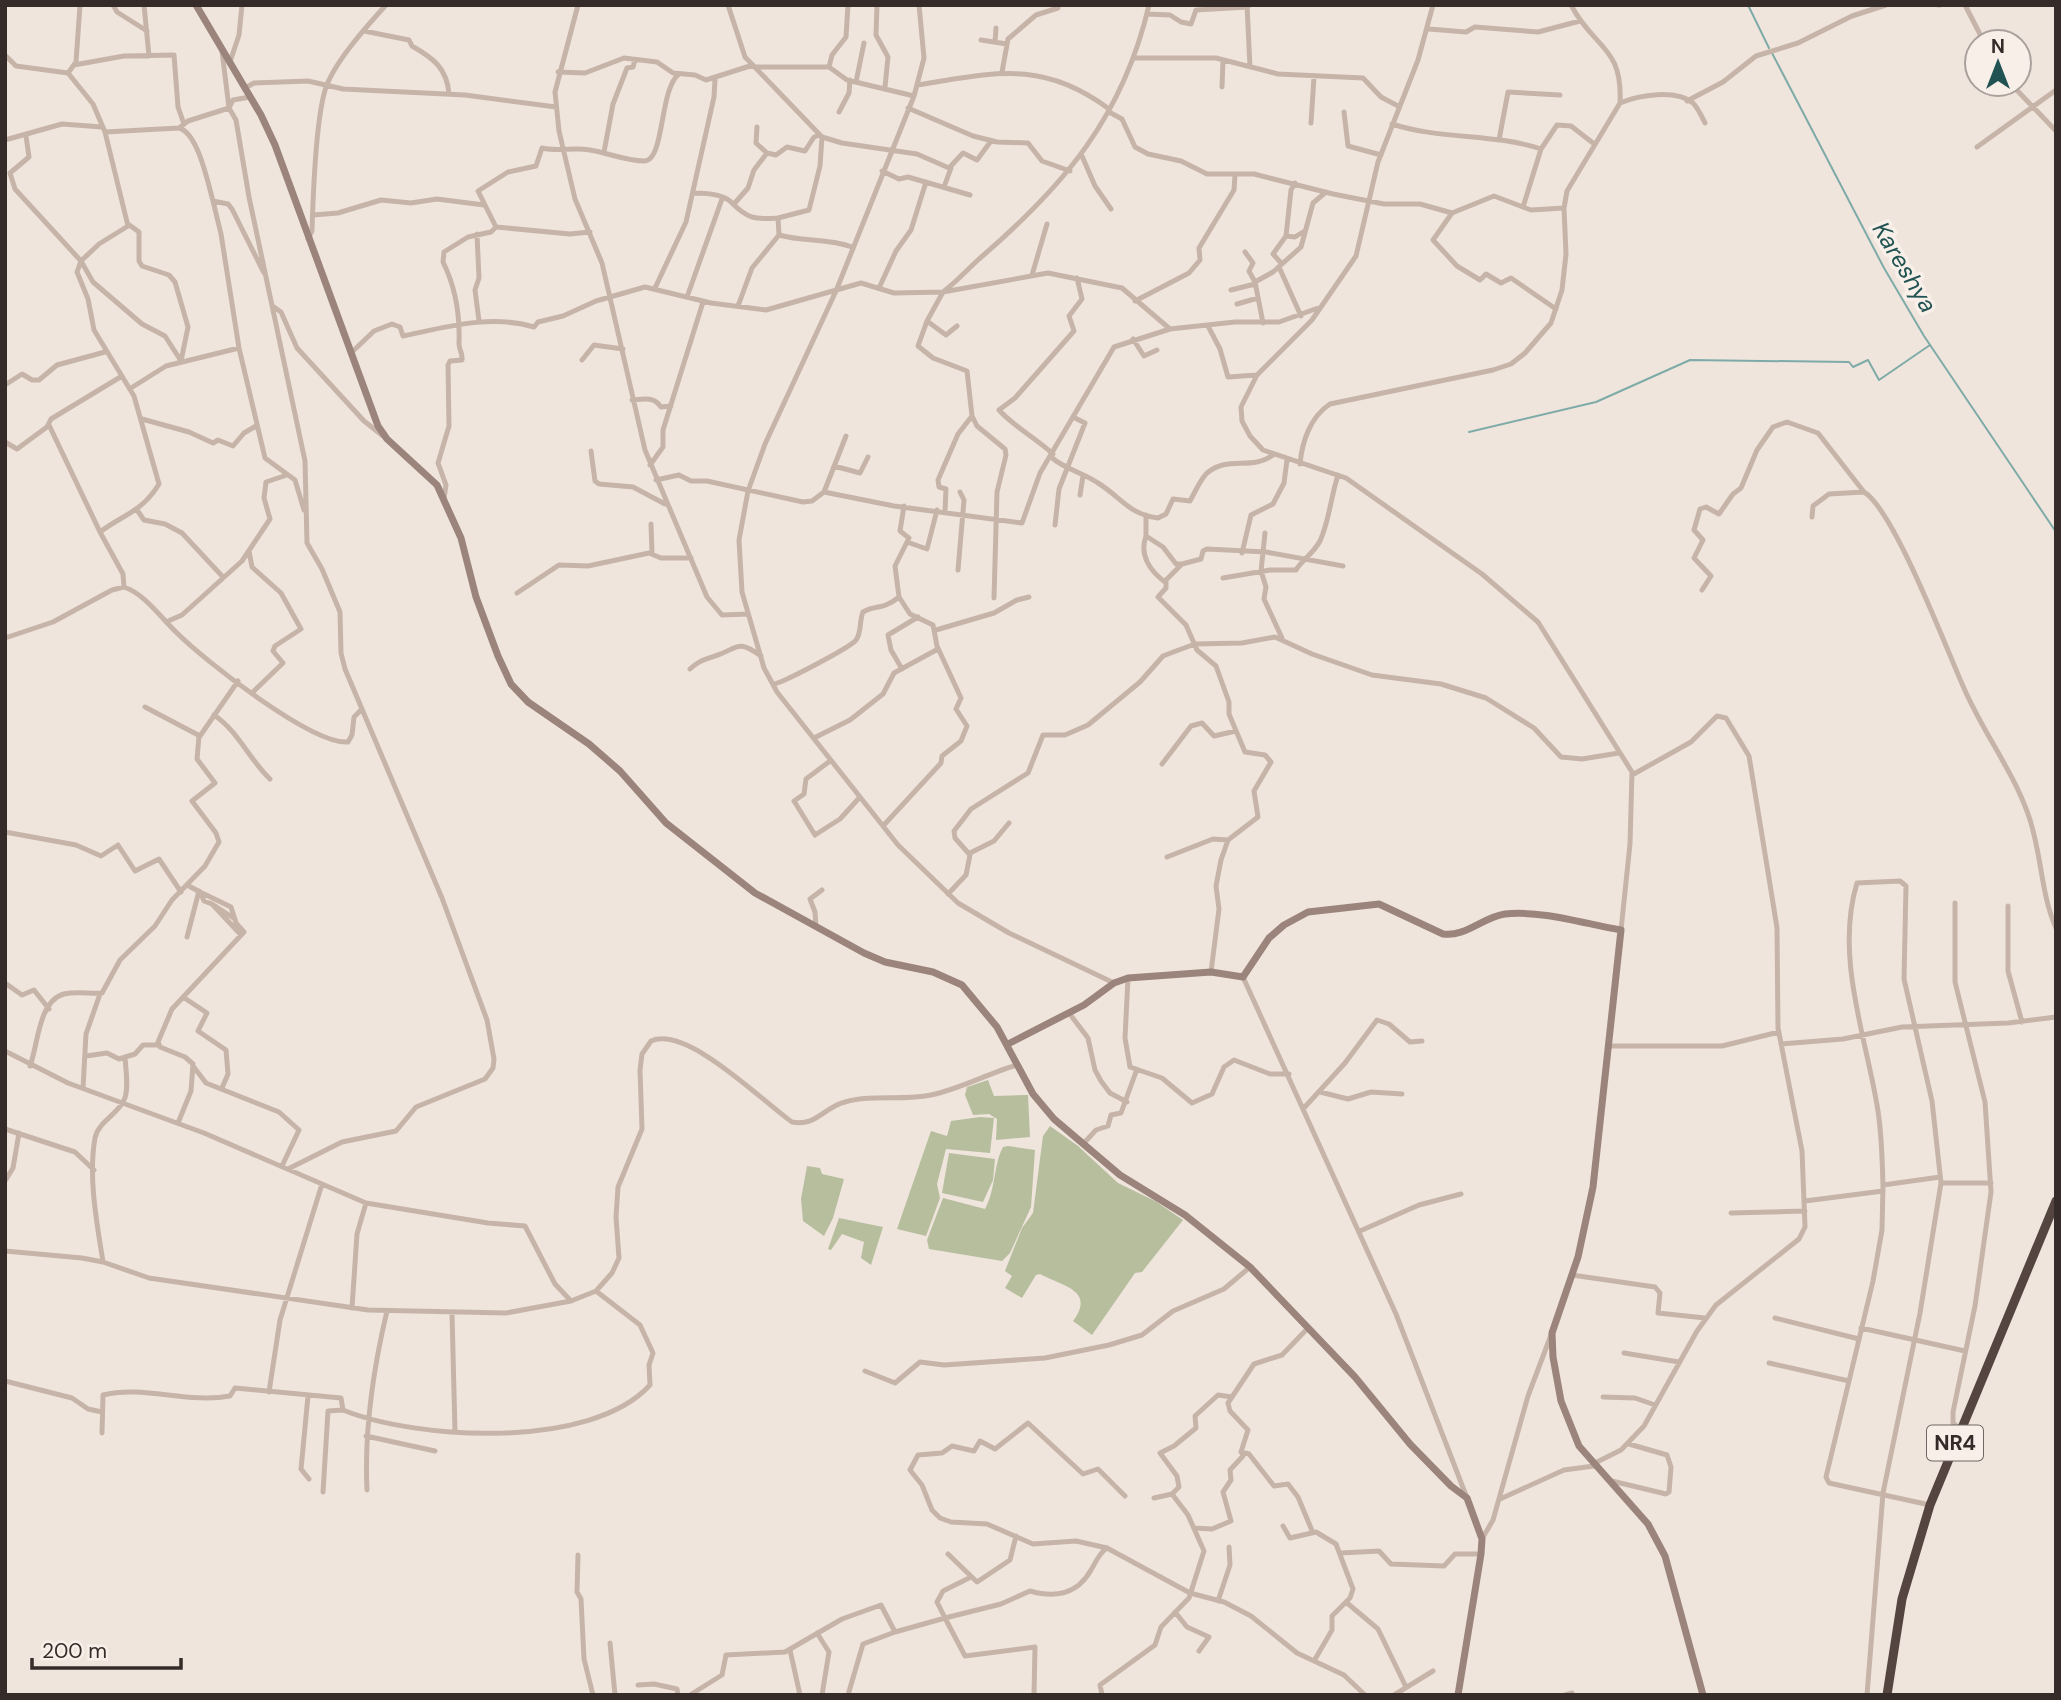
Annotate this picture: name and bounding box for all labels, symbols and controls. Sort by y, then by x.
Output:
north arrow [1963,28,2033,98]
text: N [1991,34,2005,59]
water label: Kareshya [1866,216,1944,318]
road number: NR4 [1927,1426,1983,1460]
scale bar [32,1626,180,1670]
text: 200 m [42,1637,107,1665]

